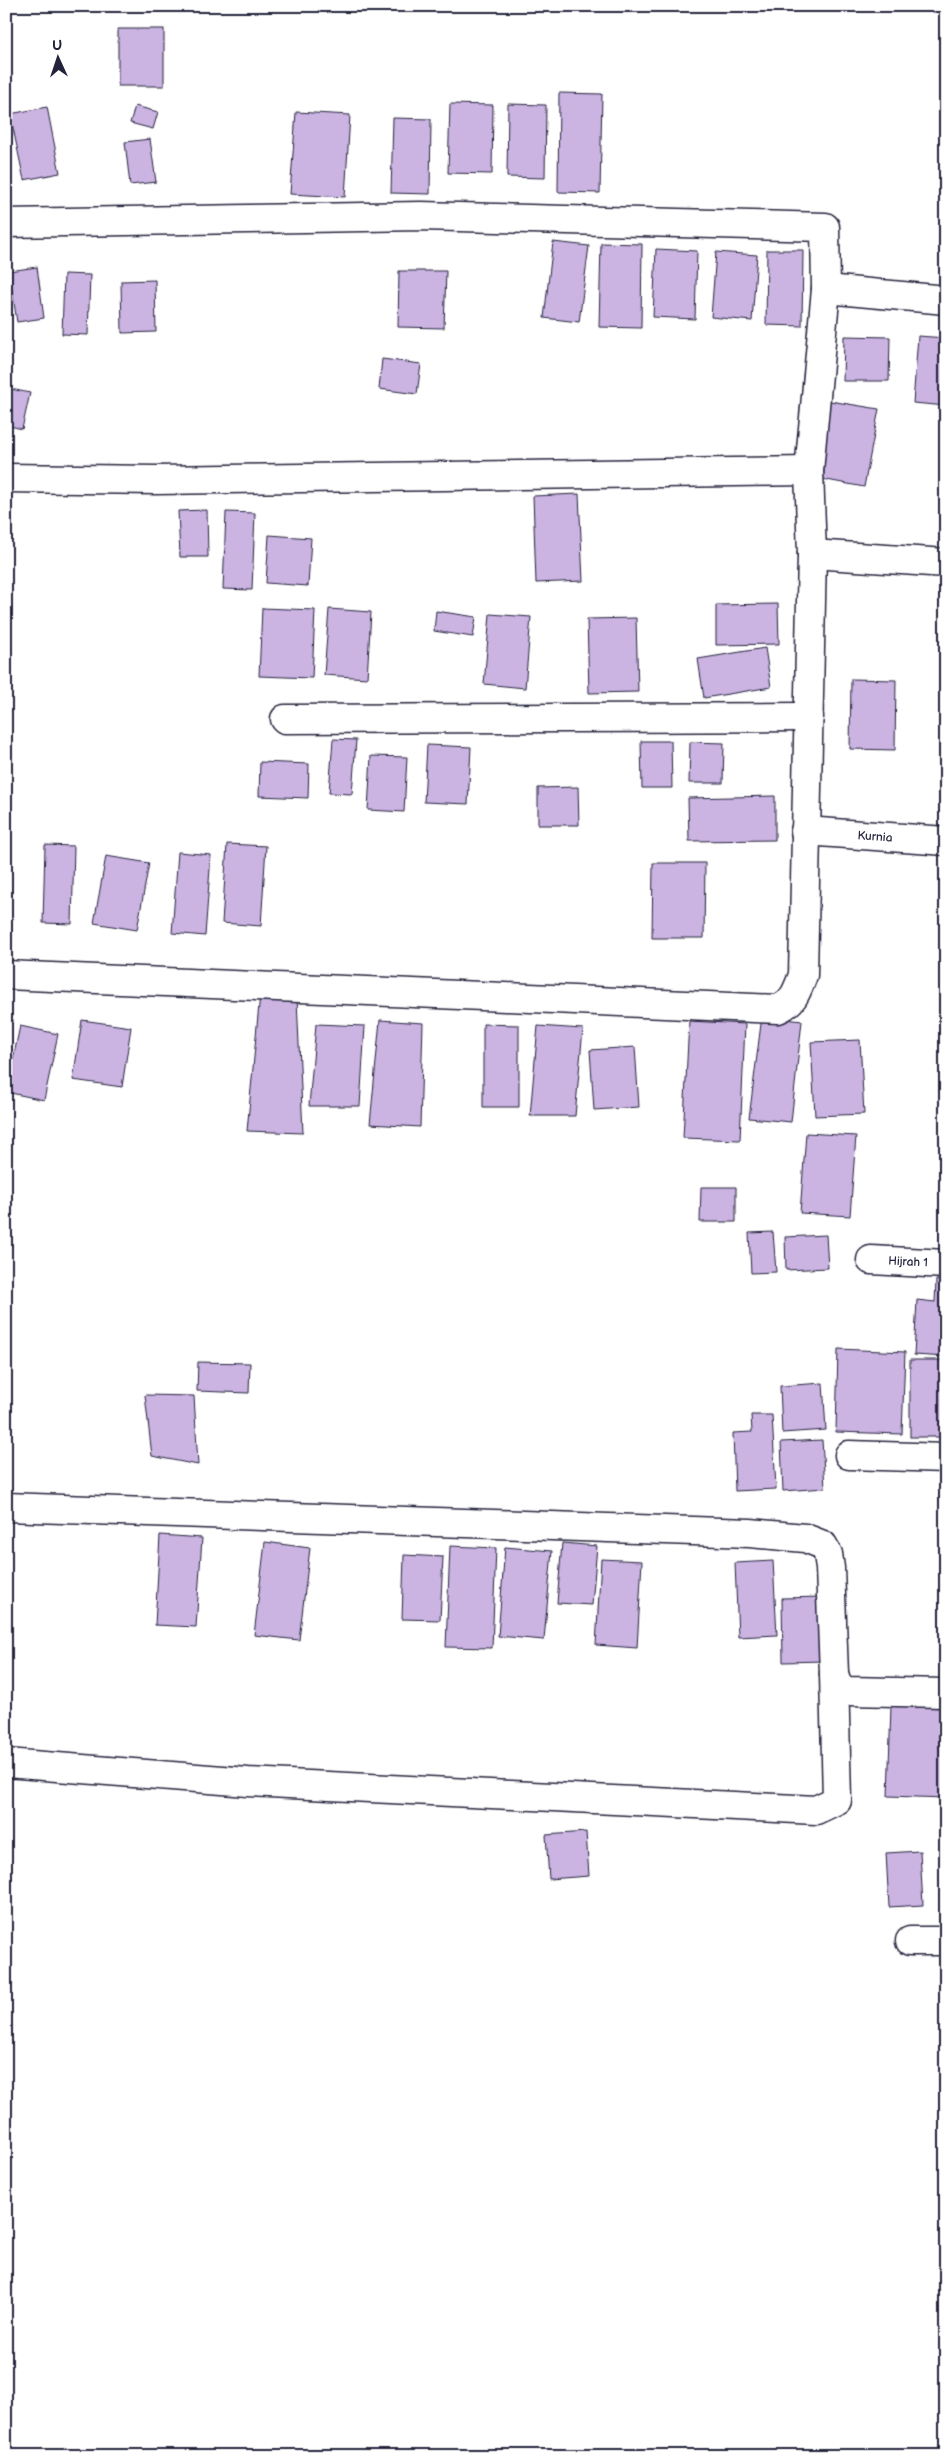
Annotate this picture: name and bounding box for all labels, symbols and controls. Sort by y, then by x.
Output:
north arrow [32,32,82,82]
text: U [52,37,63,54]
street label: Kurnia [857,828,893,846]
street label: Hijrah 1 [888,1253,928,1271]

